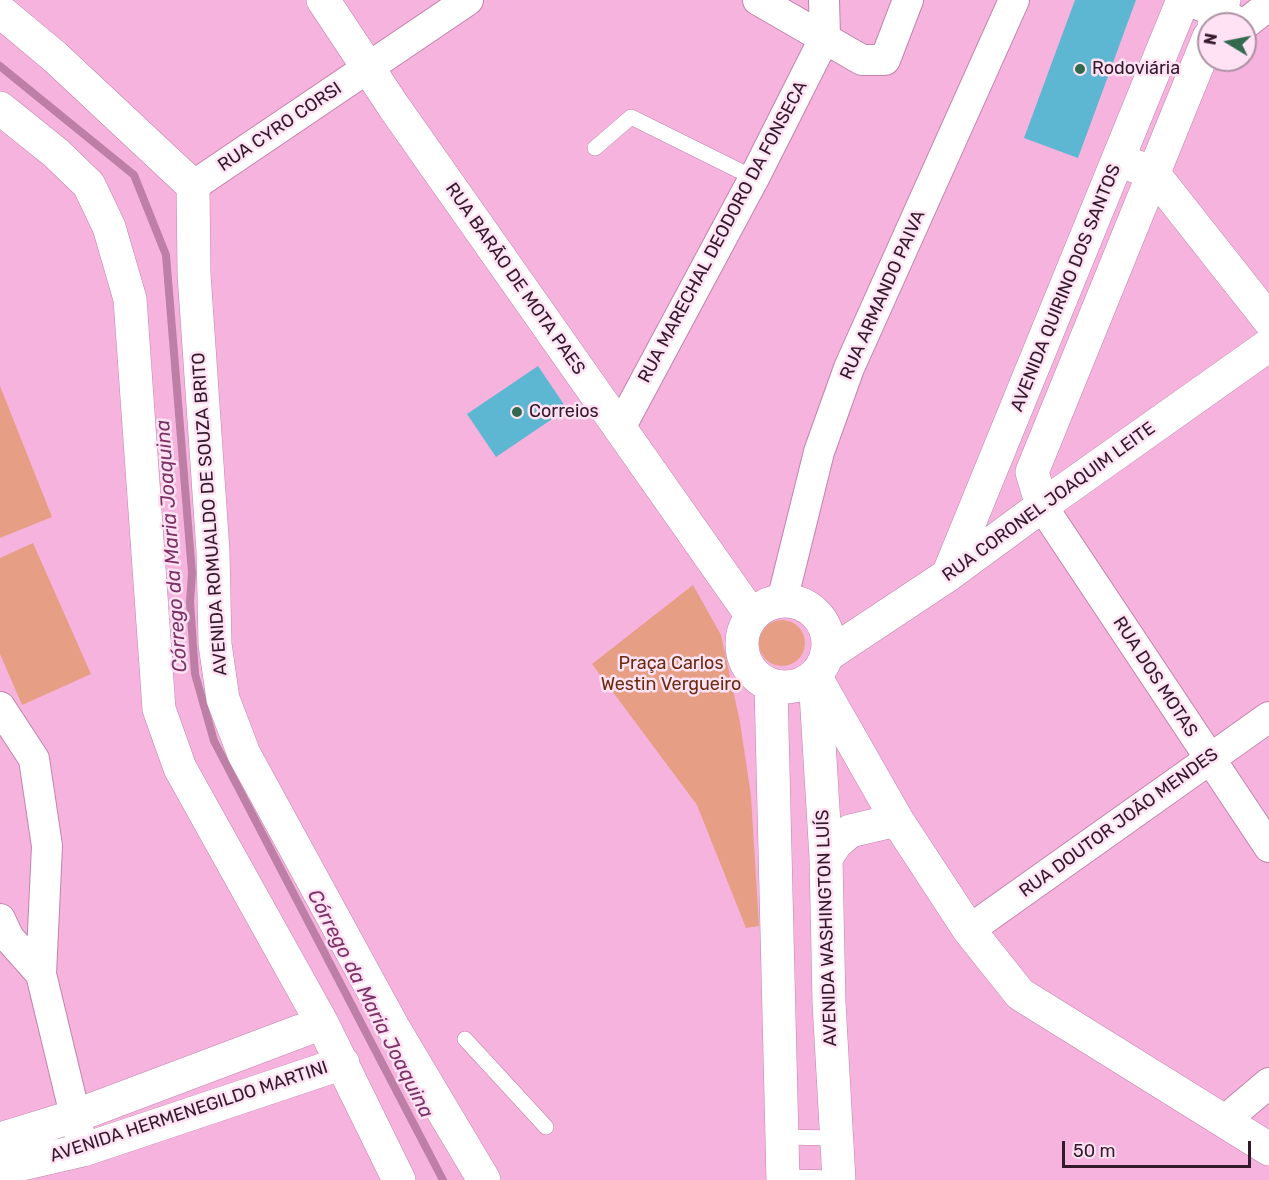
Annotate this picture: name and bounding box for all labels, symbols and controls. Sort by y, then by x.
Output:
north arrow [1197,12,1257,72]
text: N [1200,32,1221,46]
place label: Rodoviária [1092,58,1180,80]
marker: Rodoviária [1073,62,1087,76]
street label: RUA MARECHAL DEODORO DA FONSECA [634,77,812,387]
street label: RUA CYRO CORSI [214,78,346,176]
street label: AVENIDA QUIRINO DOS SANTOS [1006,161,1126,415]
street label: RUA BARÃO DE MOTA PAES [440,179,590,379]
street label: RUA ARMANDO PAIVA [836,207,930,383]
street label: AVENIDA ROMUALDO DE SOUZA BRITO [188,352,232,676]
place label: Correios [529,401,599,423]
marker: Correios [510,405,524,419]
street label: RUA CORONEL JOAQUIM LEITE [938,418,1160,586]
water label: Córrego da Maria Joaquina [151,419,193,673]
street label: RUA DOS MOTAS [1108,613,1202,741]
park label: Praça Carlos Westin Vergueiro [601,653,741,696]
street label: RUA DOUTOR JOÃO MENDES [1015,744,1223,902]
street label: AVENIDA WASHINGTON LUÍS [812,809,842,1047]
water label: Córrego da Maria Joaquina [302,886,438,1122]
street label: AVENIDA HERMENEGILDO MARTINI [47,1057,331,1167]
scale bar [1065,1129,1254,1167]
text: 50 m [1073,1140,1116,1162]

